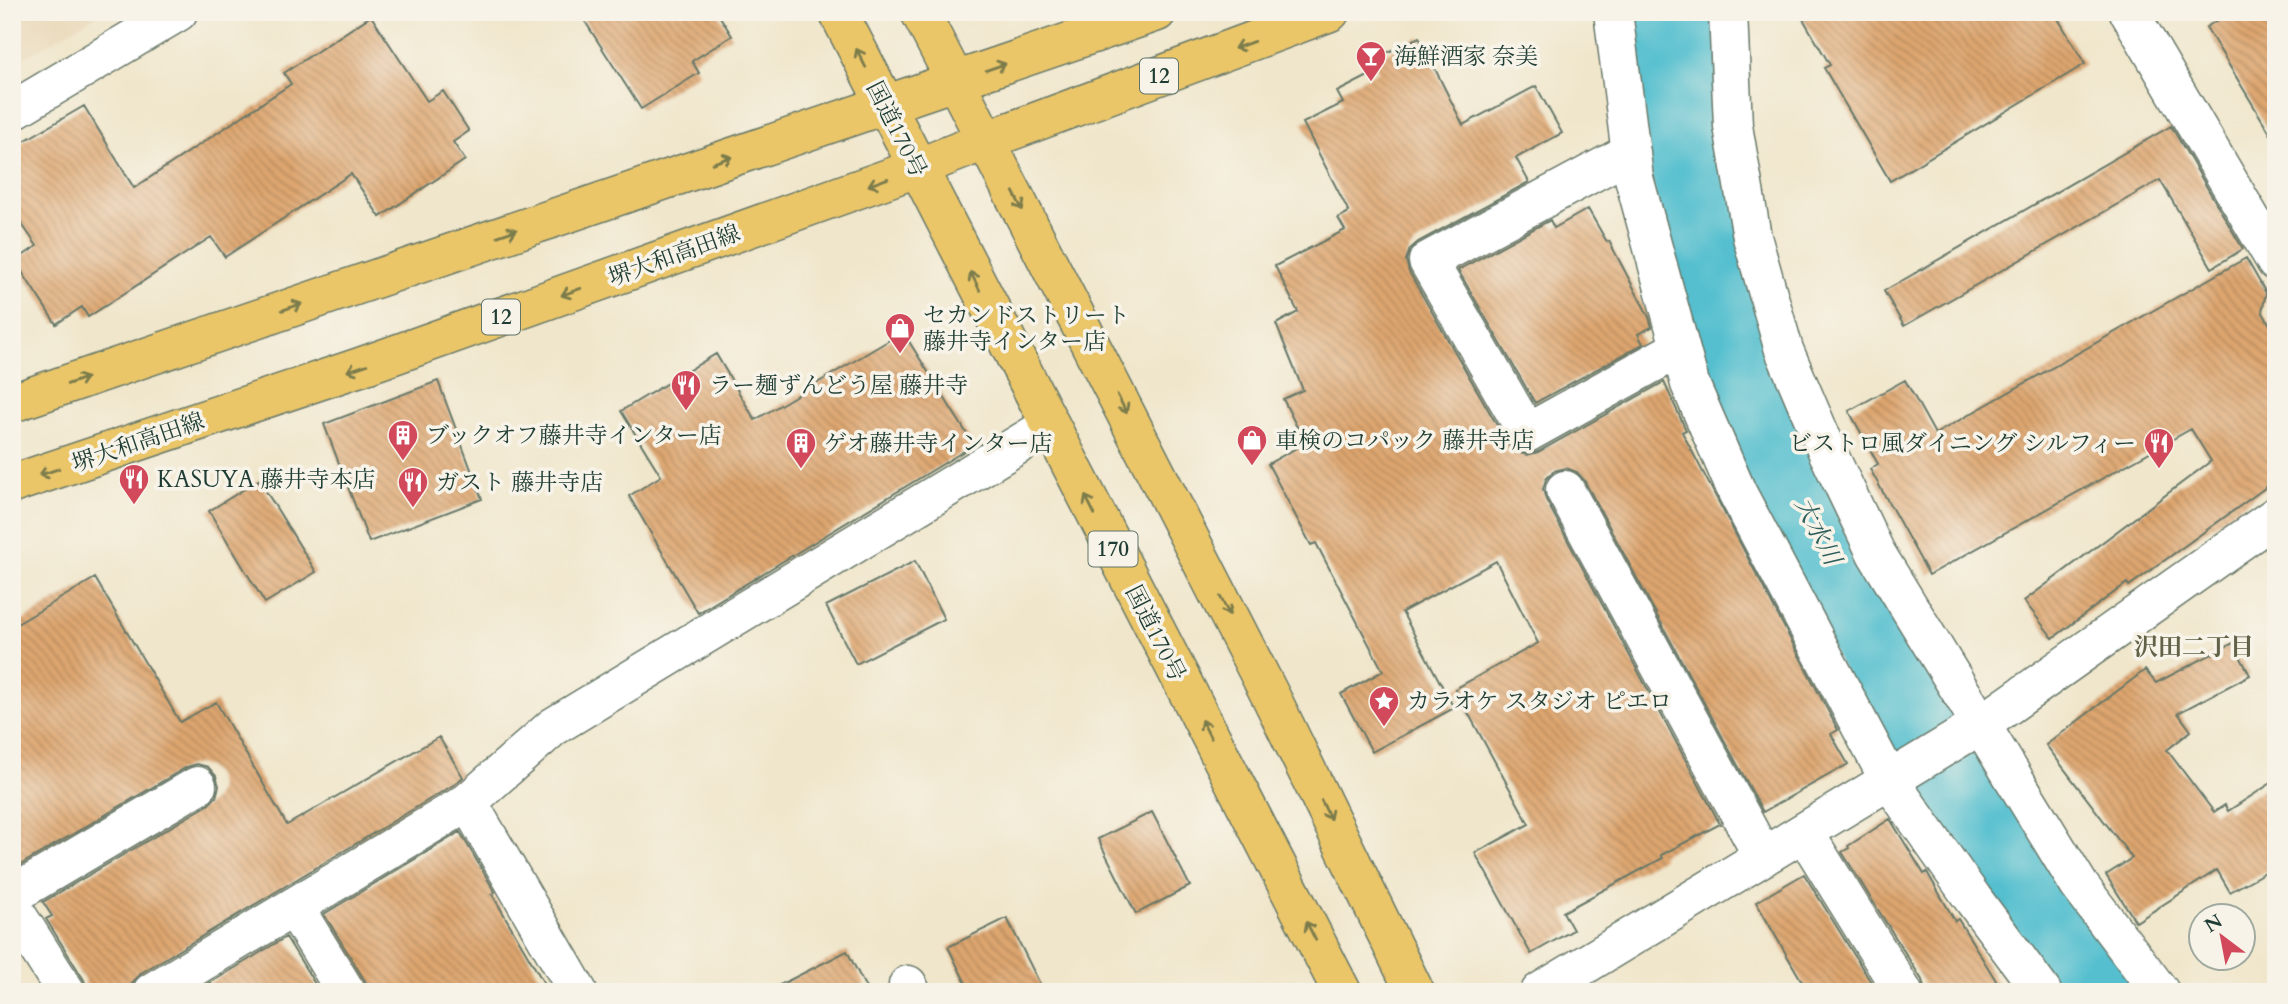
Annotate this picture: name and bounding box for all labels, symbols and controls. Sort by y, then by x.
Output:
one-way arrow [1233,39,1255,52]
bar icon: 海鮮酒家 奈美 [1354,39,1388,83]
place label: 海鮮酒家 奈美 [1394,41,1538,72]
one-way arrow [854,49,868,69]
road number: 12 [1140,58,1178,94]
one-way arrow [984,60,1006,72]
street label: 国道170号 [859,76,934,183]
one-way arrow [711,153,733,165]
one-way arrow [868,177,890,189]
one-way arrow [1012,190,1026,211]
street label: 堺大和高田線 [604,217,744,294]
one-way arrow [496,226,518,238]
one-way arrow [967,271,981,292]
one-way arrow [561,286,583,299]
one-way arrow [281,300,303,313]
road number: 12 [482,300,520,334]
place label: セカンドストリート 藤井寺インター店 [923,300,1130,357]
shop icon: セカンドストリート 藤井寺インター店 [883,311,917,355]
one-way arrow [347,363,369,375]
restaurant icon: ラー麺ずんどう屋 藤井寺 [669,368,703,412]
place label: ラー麺ずんどう屋 藤井寺 [709,370,968,401]
one-way arrow [65,374,87,386]
one-way arrow [1115,393,1129,413]
street label: 堺大和高田線 [68,405,208,480]
building icon: ブックオフ藤井寺インター店 [386,418,420,462]
place label: ブックオフ藤井寺インター店 [426,420,722,451]
shop icon: 車検のコパック 藤井寺店 [1235,423,1269,467]
place label: 車検のコパック 藤井寺店 [1275,425,1534,456]
building icon: ゲオ藤井寺インター店 [784,426,818,470]
restaurant icon: ビストロ風ダイニング シルフィー [2142,426,2176,470]
place label: ゲオ藤井寺インター店 [824,428,1053,459]
place label: ビストロ風ダイニング シルフィー [1789,428,2136,459]
restaurant icon: KASUYA 藤井寺本店 [117,462,151,506]
place label: KASUYA 藤井寺本店 [157,464,375,495]
restaurant icon: ガスト 藤井寺店 [396,465,430,509]
one-way arrow [38,467,60,479]
place label: ガスト 藤井寺店 [436,467,603,498]
water label: 大水川 [1787,492,1850,573]
one-way arrow [1083,495,1097,516]
road number: 170 [1088,532,1138,566]
street label: 国道170号 [1118,580,1193,687]
one-way arrow [1218,595,1232,616]
district label: 沢田二丁目 [2134,631,2254,664]
place icon: カラオケ スタジオ ピエロ [1367,684,1401,728]
place label: カラオケ スタジオ ピエロ [1407,686,1672,717]
one-way arrow [1199,719,1213,740]
one-way arrow [1320,799,1333,820]
north arrow [2186,902,2256,972]
text: N [2200,908,2228,939]
one-way arrow [1303,921,1317,942]

